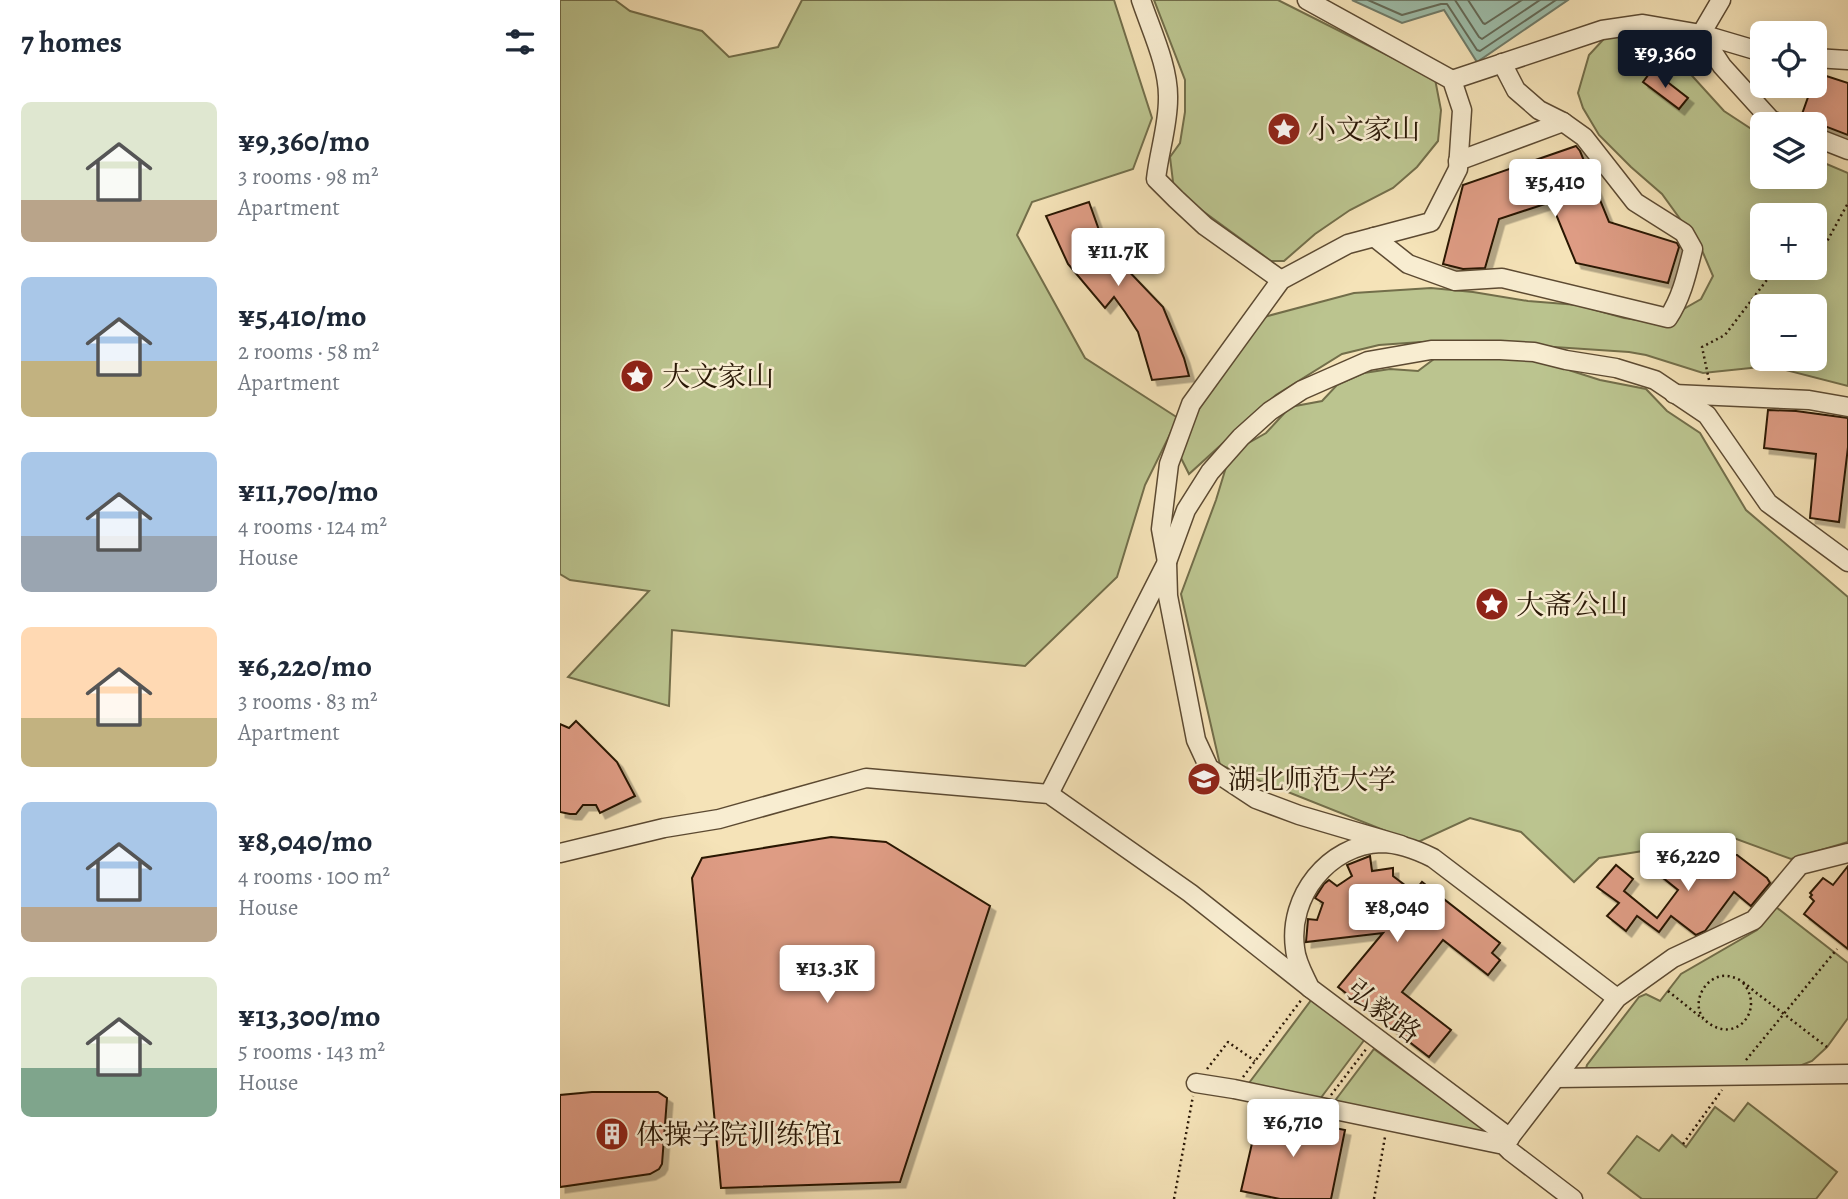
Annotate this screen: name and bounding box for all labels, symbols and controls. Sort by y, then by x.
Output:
map controls [1750,21,1827,371]
button: locate [1750,21,1827,98]
text: 7 homes [21,22,122,62]
icon: filters [501,23,539,61]
pin: ¥9,360 [1608,31,1722,90]
text: ¥9,360 [1634,37,1696,68]
place icon: 小文家山 [1265,110,1303,148]
place label: 小文家山 [1308,111,1420,149]
button: layers [1750,112,1827,189]
text: ¥9,360/mo [238,121,370,161]
icon: home [77,130,161,214]
pin: ¥5,410 [1498,160,1612,219]
text: 3 rooms · 98 m² [238,161,379,192]
text: ¥5,410 [1525,166,1585,197]
text: Apartment [238,192,340,223]
button: + [1750,203,1827,280]
pin: ¥11.7K [1061,229,1175,288]
text: ¥11.7K [1088,235,1148,266]
button: − [1750,294,1827,371]
text: ¥5,410/mo [238,296,367,336]
icon: home [77,305,161,389]
text: 2 rooms · 58 m² [238,336,379,367]
place icon: 大文家山 [618,357,656,395]
place label: 大文家山 [662,358,774,396]
text: Apartment [238,367,340,398]
text: ¥11,700/mo [238,471,378,511]
icon: home [77,480,161,564]
text: 4 rooms · 124 m² [238,511,387,542]
text: House [238,542,298,573]
place icon: 大斋公山 [1473,585,1511,623]
place label: 大斋公山 [1516,586,1628,624]
text: ¥6,220/mo [238,646,372,686]
icon: home [77,655,161,739]
text: 3 rooms · 83 m² [238,686,378,717]
text: Apartment [238,717,340,748]
school or university icon: 湖北师范大学 [1185,760,1223,798]
place label: 湖北师范大学 [1228,761,1396,799]
text: ¥8,040/mo [238,821,372,861]
icon: home [77,830,161,914]
pin: ¥6,220 [1631,834,1745,893]
text: ¥6,220 [1656,840,1720,871]
text: 4 rooms · 100 m² [238,861,390,892]
pin: ¥8,040 [1340,884,1454,944]
text: ¥8,040 [1365,891,1429,922]
text: House [238,892,298,923]
pin: ¥13.3K [770,946,884,1005]
text: ¥13.3K [796,952,858,983]
street label: 弘毅路 [1338,971,1428,1052]
text: ¥13,300/mo [238,996,381,1036]
icon: home [77,1005,161,1089]
text: 5 rooms · 143 m² [238,1036,385,1067]
text: House [238,1067,298,1098]
pin: ¥6,710 [1236,1100,1350,1159]
text: ¥6,710 [1263,1106,1323,1137]
building icon: 体操学院训练馆1 [593,1115,631,1153]
place label: 体操学院训练馆1 [636,1116,842,1154]

